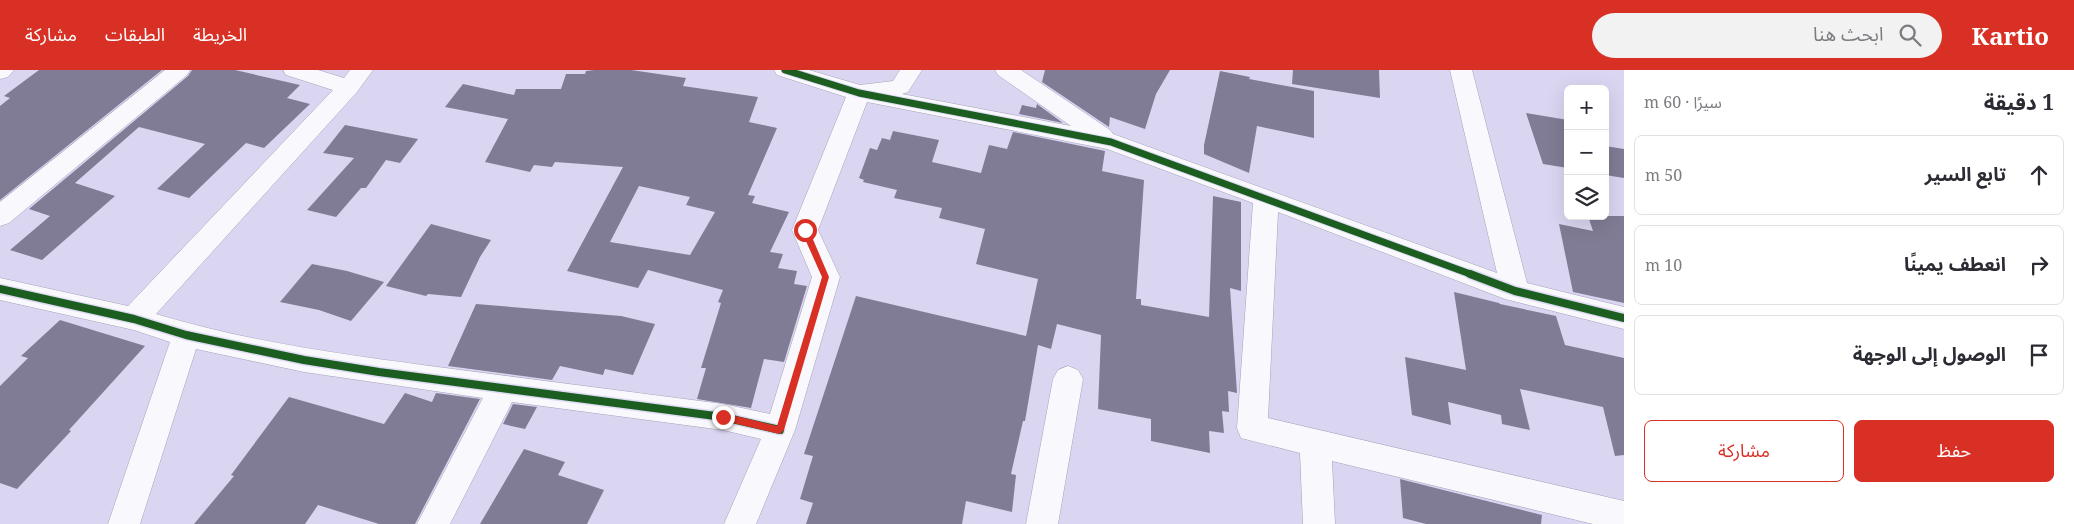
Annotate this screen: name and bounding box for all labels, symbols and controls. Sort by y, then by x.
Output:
search box [1592,13,1942,58]
text: Kartio [1972,19,2049,52]
text: ابحث هنا [1813,21,1884,47]
icon: search [1896,21,1924,49]
text: مشاركة [25,22,77,46]
text: الطبقات [105,22,165,46]
text: الخريطة [193,22,247,46]
map controls [1564,85,1609,220]
button: + [1564,85,1609,130]
text: 1 دقيقة [1984,88,2054,116]
text: سيرًا · 60 m [1644,91,1722,113]
button: − [1564,130,1609,175]
text: تابع السير [1925,161,2006,187]
icon: ahead [2025,161,2053,189]
text: 50 m [1645,164,1682,186]
button: layers [1564,175,1609,220]
route start [794,219,817,242]
text: انعطف يمينًا [1904,251,2006,277]
icon: right [2025,251,2053,279]
text: 10 m [1645,254,1682,276]
text: الوصول إلى الوجهة [1853,341,2006,367]
icon: arrive [2025,341,2053,369]
route end [712,406,735,429]
button: مشاركة [1644,420,1844,482]
button: حفظ [1854,420,2054,482]

